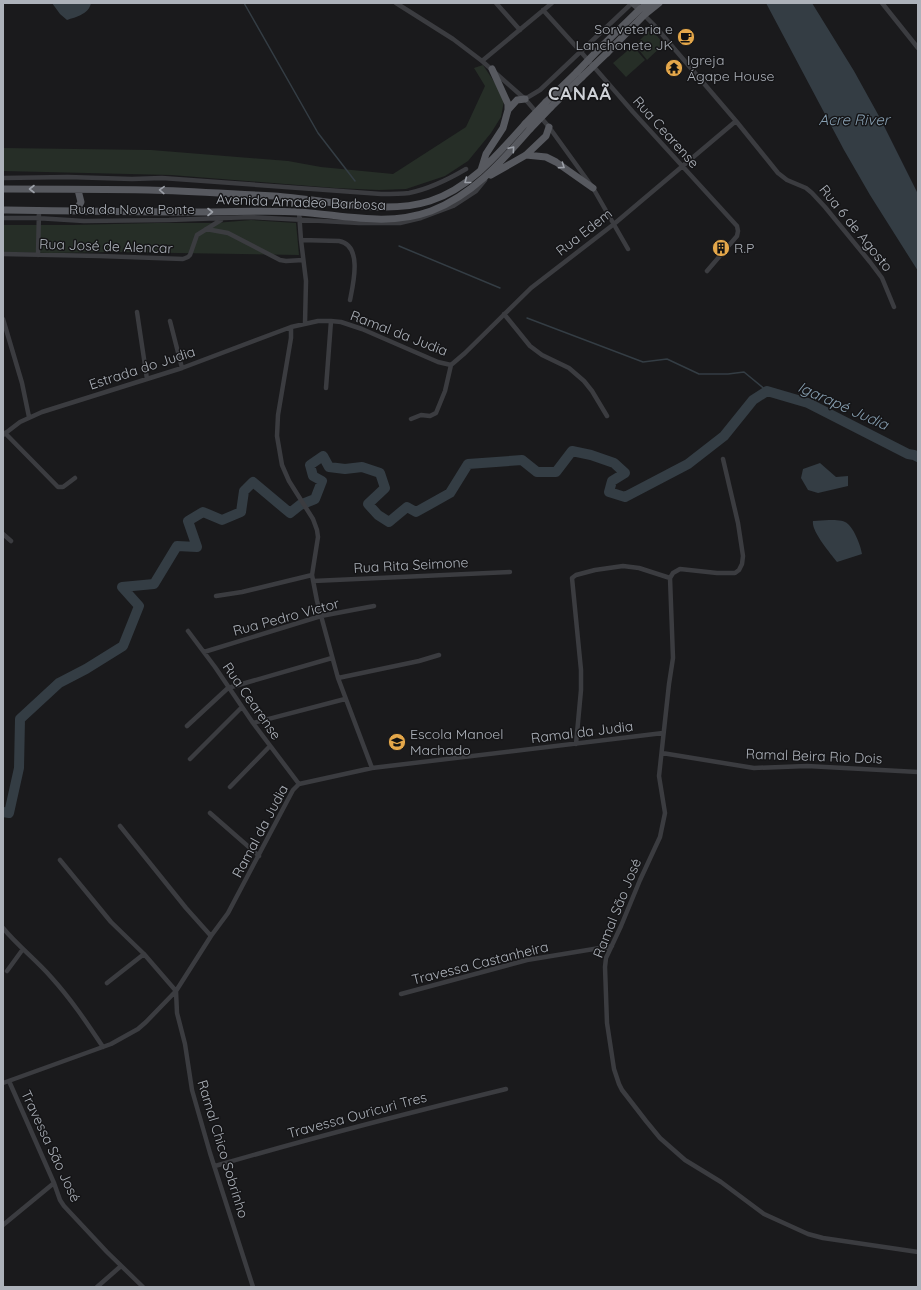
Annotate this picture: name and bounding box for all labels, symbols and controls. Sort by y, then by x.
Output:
place label: Sorveteria e Lanchonete JK [575,20,673,54]
cafe icon: Sorveteria e Lanchonete JK [676,27,696,47]
place label: Igreja Ágape House [687,51,774,85]
temple icon: Igreja Ágape House [664,58,684,78]
district label: CANAÃ [548,82,612,105]
street label: Rua Cearense [629,92,703,172]
water label: Acre River [819,110,892,129]
one-way arrow [508,146,515,153]
one-way arrow [557,161,564,168]
one-way arrow [465,176,472,183]
street label: Rua 6 de Agosto [815,181,897,275]
one-way arrow [29,185,35,193]
one-way arrow [159,186,165,194]
street label: Avenida Amadeo Barbosa [216,190,386,214]
street label: Rua da Nova Ponte [69,200,195,218]
street label: Rua Edem [552,204,616,260]
one-way arrow [207,208,213,216]
street label: Rua José de Alencar [39,235,174,257]
building icon: R.P [711,238,731,258]
place label: R.P [734,239,754,257]
street label: Ramal da Judia [348,306,450,360]
street label: Estrada do Judia [87,342,197,394]
water label: Igarapé Judia [795,377,892,434]
street label: Rua Rita Seimone [353,553,469,577]
street label: Rua Pedro Victor [231,594,342,640]
street label: Rua Cearense [219,659,285,743]
street label: Ramal da Judia [530,717,634,747]
place label: Escola Manoel Machado [410,725,504,759]
school or university icon: Escola Manoel Machado [387,732,407,752]
street label: Ramal Beira Rio Dois [745,745,883,767]
street label: Ramal da Judia [228,781,292,881]
street label: Ramal São José [589,856,645,960]
street label: Travessa Castanheira [410,937,550,989]
street label: Ramal Chico Sobrinho [193,1078,253,1220]
street label: Travessa São José [17,1087,85,1205]
street label: Travessa Ouricuri Tres [285,1088,429,1142]

